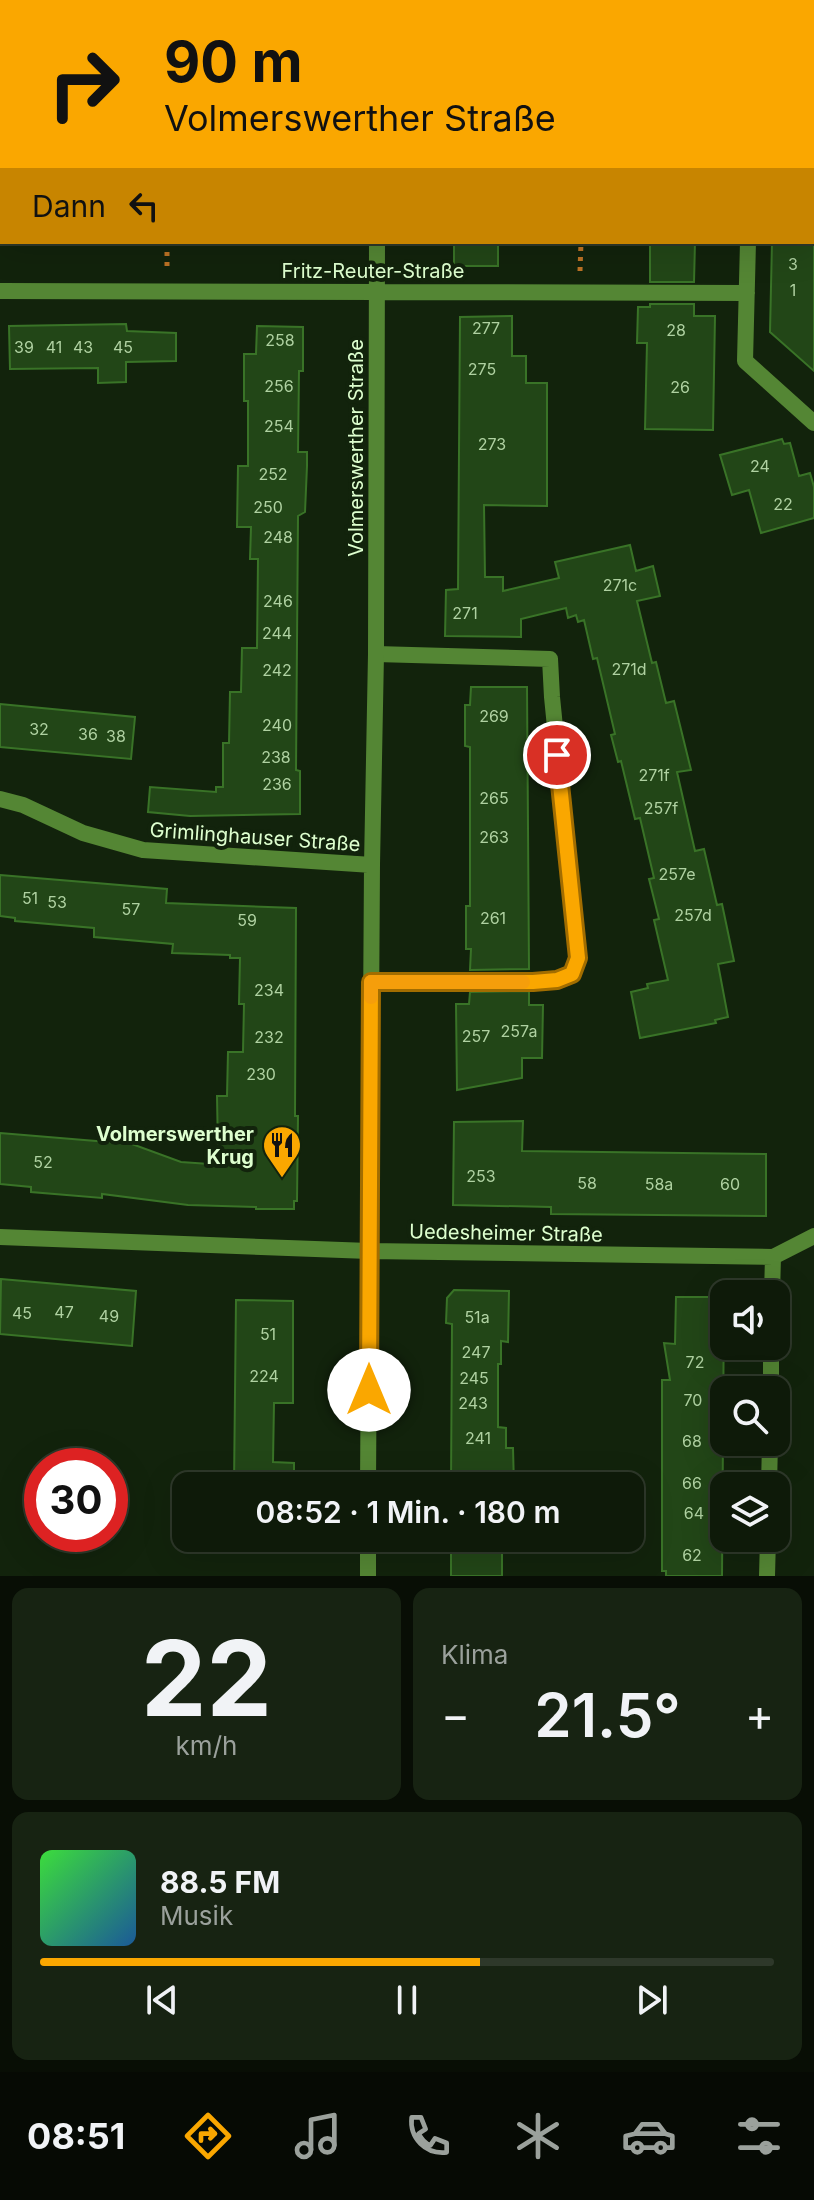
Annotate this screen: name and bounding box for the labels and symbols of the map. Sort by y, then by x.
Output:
house number: 3 [788,254,798,274]
street label: Fritz-Reuter-Straße [282,259,464,283]
house number: 1 [790,280,796,300]
house number: 277 [472,318,500,338]
house number: 28 [666,320,686,340]
house number: 258 [265,330,295,350]
house number: 39 [14,337,34,357]
house number: 41 [46,337,62,357]
house number: 43 [73,337,93,357]
house number: 45 [113,337,133,357]
street label: Volmerswerther Straße [344,339,368,557]
house number: 275 [468,359,496,379]
house number: 256 [264,376,294,396]
house number: 26 [670,377,690,397]
house number: 254 [264,416,294,436]
house number: 273 [478,434,506,454]
house number: 24 [750,456,770,476]
house number: 252 [258,464,288,484]
house number: 22 [773,494,793,514]
house number: 250 [253,497,283,517]
house number: 248 [263,527,293,547]
house number: 271c [603,575,637,595]
house number: 246 [263,591,293,611]
house number: 271 [452,603,478,623]
house number: 244 [262,623,292,643]
house number: 271d [611,659,647,679]
house number: 242 [262,660,292,680]
house number: 269 [479,706,509,726]
house number: 240 [262,715,292,735]
house number: 32 [29,719,49,739]
pin [523,721,591,789]
house number: 36 [78,724,98,744]
house number: 38 [106,726,126,746]
house number: 238 [261,747,291,767]
house number: 271f [638,765,670,785]
house number: 236 [262,774,292,794]
house number: 265 [479,788,509,808]
house number: 257f [644,798,678,818]
street label: Grimlinghauser Straße [149,818,361,856]
house number: 263 [479,827,509,847]
house number: 257e [658,864,696,884]
house number: 51 [22,888,38,908]
house number: 53 [47,892,67,912]
house number: 57 [122,899,140,919]
house number: 257d [674,905,712,925]
house number: 261 [480,908,506,928]
house number: 59 [237,910,257,930]
house number: 234 [254,980,284,1000]
house number: 257a [501,1021,537,1041]
house number: 257 [462,1026,490,1046]
house number: 232 [254,1027,284,1047]
house number: 230 [246,1064,276,1084]
place label: Volmerswerther Krug [96,1122,254,1169]
restaurant icon: Volmerswerther Krug [261,1124,303,1179]
house number: 52 [33,1152,53,1172]
house number: 253 [466,1166,496,1186]
house number: 58 [577,1173,597,1193]
house number: 58a [645,1174,673,1194]
house number: 60 [720,1174,740,1194]
street label: Uedesheimer Straße [409,1219,603,1247]
house number: 47 [54,1302,74,1322]
house number: 45 [12,1303,32,1323]
house number: 49 [99,1306,119,1326]
house number: 51a [464,1307,490,1327]
house number: 51 [260,1324,276,1344]
house number: 247 [462,1342,490,1362]
position arrow [327,1348,411,1432]
house number: 72 [686,1352,704,1372]
house number: 224 [249,1366,279,1386]
house number: 245 [459,1368,489,1388]
house number: 70 [684,1390,702,1410]
house number: 243 [458,1393,488,1413]
house number: 241 [465,1428,491,1448]
house number: 68 [682,1431,702,1451]
speed limit sign: 30 [24,1448,128,1552]
house number: 66 [682,1473,702,1493]
house number: 64 [684,1503,704,1523]
house number: 62 [682,1545,702,1565]

